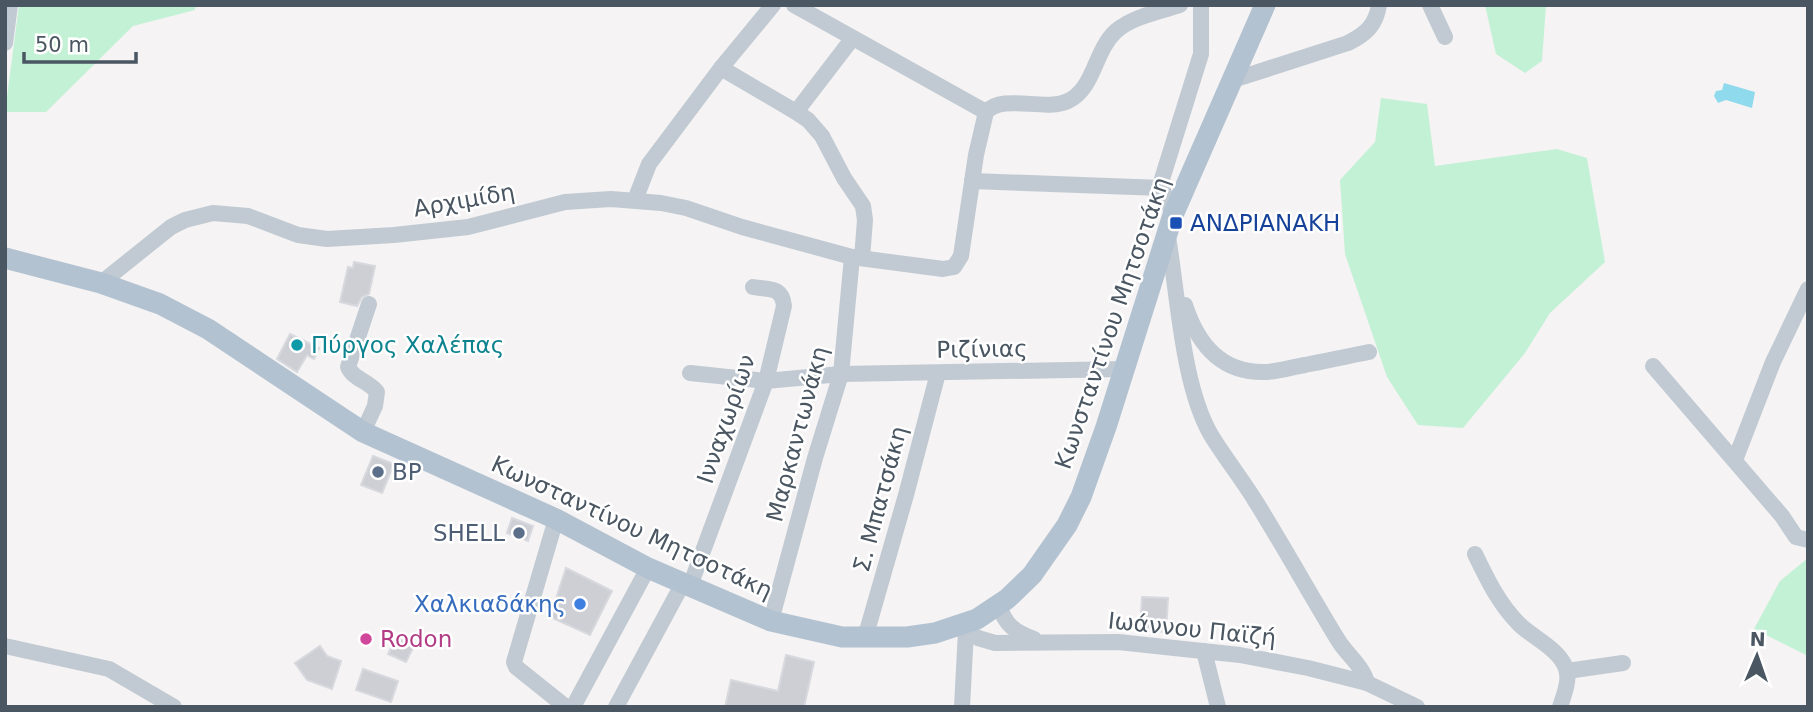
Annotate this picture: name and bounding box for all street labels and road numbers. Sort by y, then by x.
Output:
street label: Κωνσταντίνου Μητσοτάκη [1050,174,1174,472]
street label: Αρχιμίδη [411,178,517,222]
street label: Ριζίνιας [936,335,1028,363]
street label: Μαρκαντωνάκη [761,343,833,525]
street label: Ινναχωρίων [692,351,760,487]
street label: Σ. Μπατσάκη [848,423,912,575]
street label: Κωνσταντίνου Μητσοτάκη [487,450,777,604]
street label: Ιωάννου Παϊζή [1107,607,1277,651]

